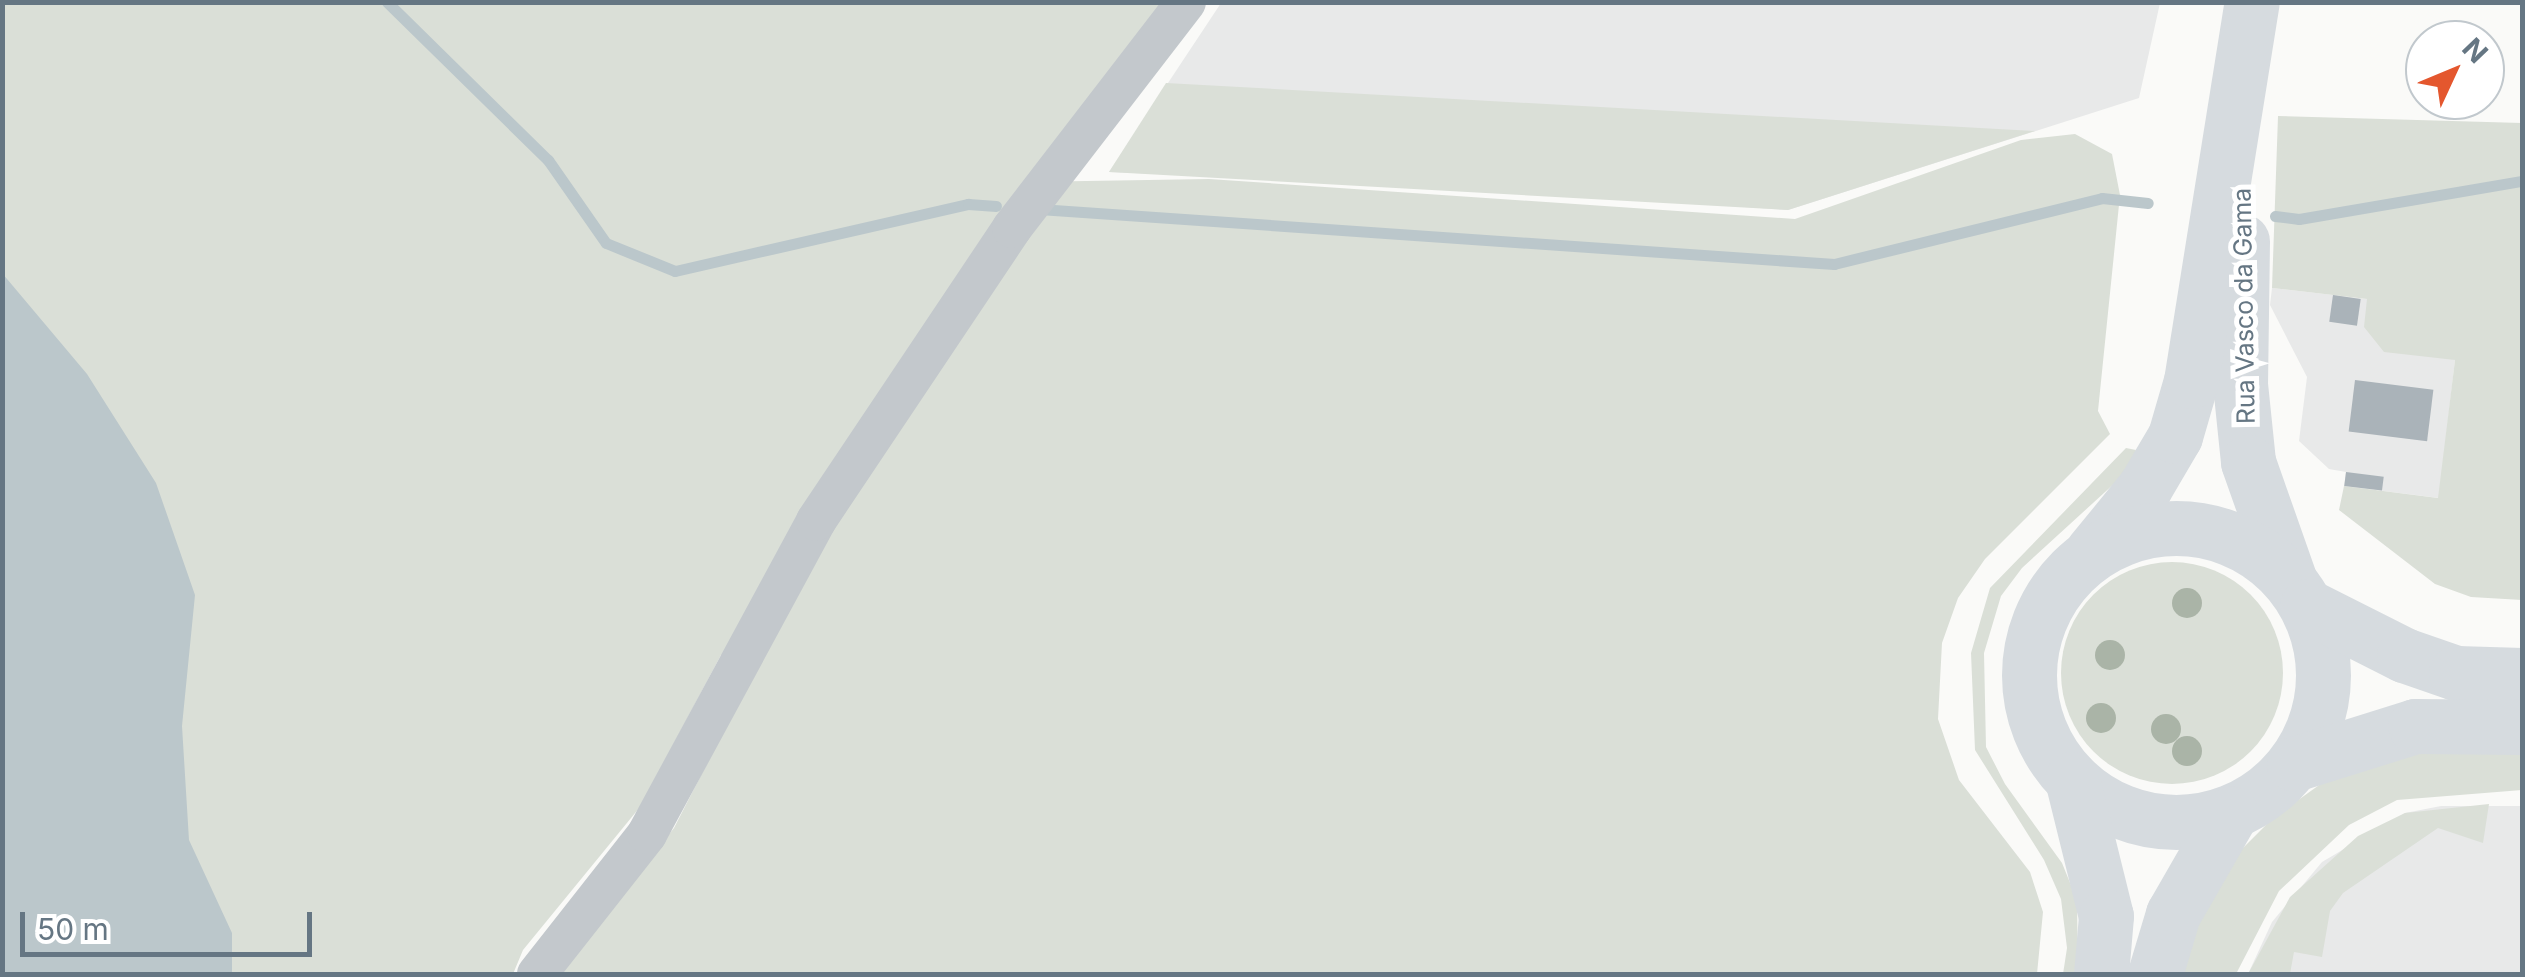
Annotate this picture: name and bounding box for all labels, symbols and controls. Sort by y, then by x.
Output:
north arrow [2405,20,2505,120]
text: N [2455,31,2495,70]
street label: Rua Vasco da Gama [2227,188,2261,424]
scale bar [25,892,318,954]
text: 50 m [37,911,109,947]

